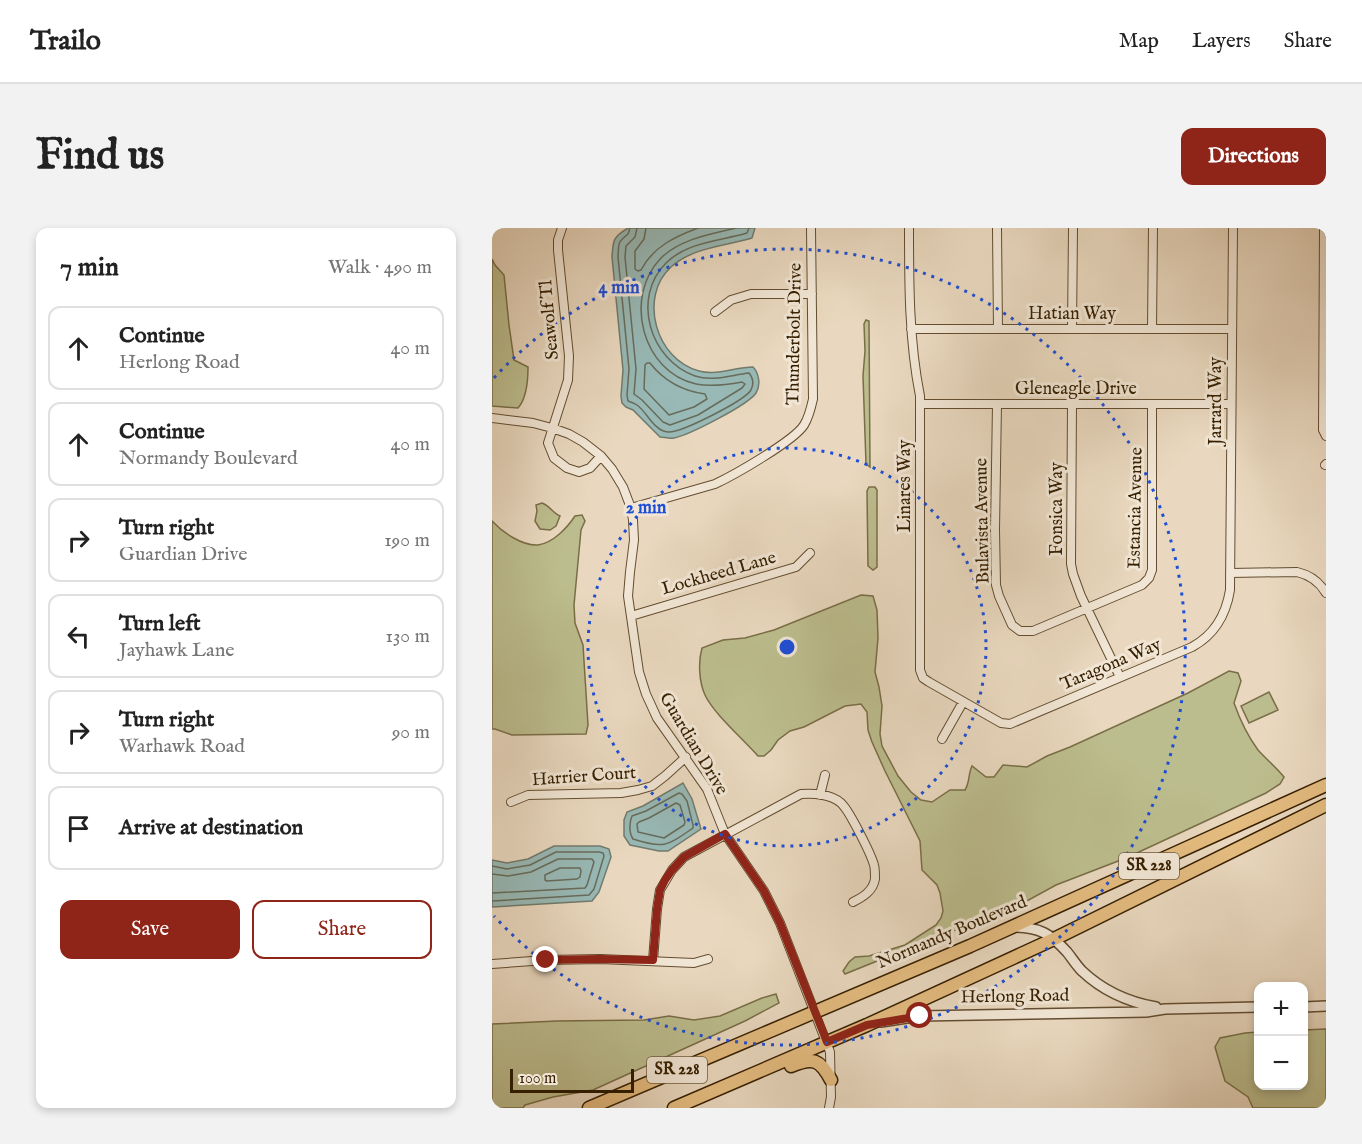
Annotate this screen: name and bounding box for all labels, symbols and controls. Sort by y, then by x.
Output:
text: Trailo [30,24,101,59]
text: Map [1119,28,1159,55]
text: Layers [1192,28,1251,55]
text: Share [1284,28,1332,55]
button: Directions [1181,128,1326,185]
text: Find us [36,130,164,183]
text: 7 min [60,251,119,284]
text: Walk · 490 m [328,255,432,280]
street label: Thunderbolt Drive [782,263,808,405]
text: 4 min [598,277,640,300]
street label: Seawolf Tl [535,279,565,361]
street label: Hatian Way [1028,303,1116,326]
text: Continue [119,322,205,350]
icon: ahead [62,332,95,365]
text: 40 m [391,336,430,361]
text: Herlong Road [119,350,240,375]
street label: Jarrard Way [1205,357,1228,447]
street label: Gleneagle Drive [1015,378,1137,401]
text: Continue [119,418,205,446]
icon: ahead [62,428,95,461]
text: 40 m [391,432,430,457]
street label: Linares Way [894,440,917,532]
text: Normandy Boulevard [119,446,298,471]
street label: Estancia Avenue [1123,447,1149,569]
street label: Bulavista Avenue [970,458,996,584]
street label: Fonsica Way [1046,462,1069,556]
text: 2 min [626,497,667,520]
text: Turn right [119,514,214,542]
icon: right [62,524,95,557]
text: 190 m [384,528,430,553]
text: Guardian Drive [119,542,248,567]
street label: Lockheed Lane [659,547,779,601]
text: Turn left [119,610,201,638]
icon: left [62,620,95,653]
text: 130 m [385,624,430,649]
street label: Taragona Way [1057,633,1165,697]
centre of rings [777,637,797,657]
text: Jayhawk Lane [119,638,234,663]
street label: Guardian Drive [653,689,733,799]
text: Turn right [119,706,214,734]
icon: right [62,716,95,749]
text: 90 m [392,720,430,745]
text: Warhawk Road [119,734,245,759]
street label: Harrier Court [531,762,637,792]
icon: arrive [62,812,95,845]
text: Arrive at destination [119,814,303,842]
road number: SR 228 [1119,853,1179,879]
street label: Normandy Boulevard [873,891,1031,975]
button: Save [60,900,240,959]
button: Share [252,900,432,959]
route end [532,946,558,972]
map controls [1254,982,1308,1090]
button: + [1254,982,1308,1036]
street label: Herlong Road [961,985,1070,1009]
route start [906,1002,932,1028]
button: − [1254,1036,1308,1090]
road number: SR 228 [647,1057,707,1083]
scale bar [510,1066,634,1094]
text: 100 m [519,1069,556,1089]

